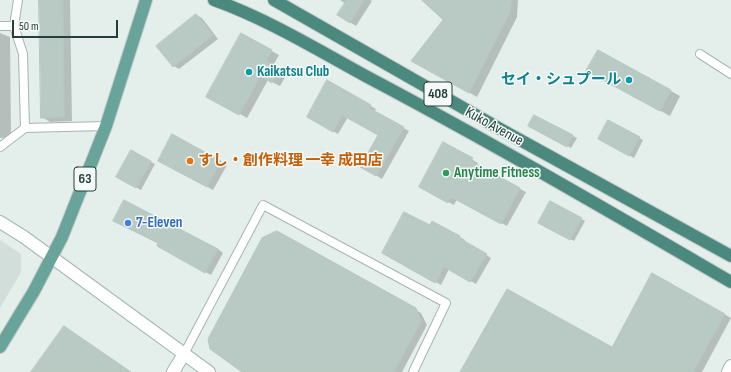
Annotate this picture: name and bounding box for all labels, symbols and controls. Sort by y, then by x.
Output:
scale bar [14,12,120,38]
text: 50 m [19,19,39,34]
place label: Kaikatsu Club [257,63,329,81]
marker: Kaikatsu Club [244,67,254,77]
place label: セイ・シュプール [501,71,621,89]
marker: セイ・シュプール [624,75,634,85]
road number: 408 [424,82,452,106]
street label: Kuko Avenue [462,104,526,150]
place label: すし・創作料理 一幸 成田店 [198,152,383,170]
marker: すし・創作料理 一幸 成田店 [185,156,195,166]
place label: Anytime Fitness [454,164,540,182]
road number: 63 [74,167,96,191]
marker: Anytime Fitness [441,168,451,178]
place label: 7-Eleven [136,214,183,232]
marker: 7-Eleven [123,218,133,228]

